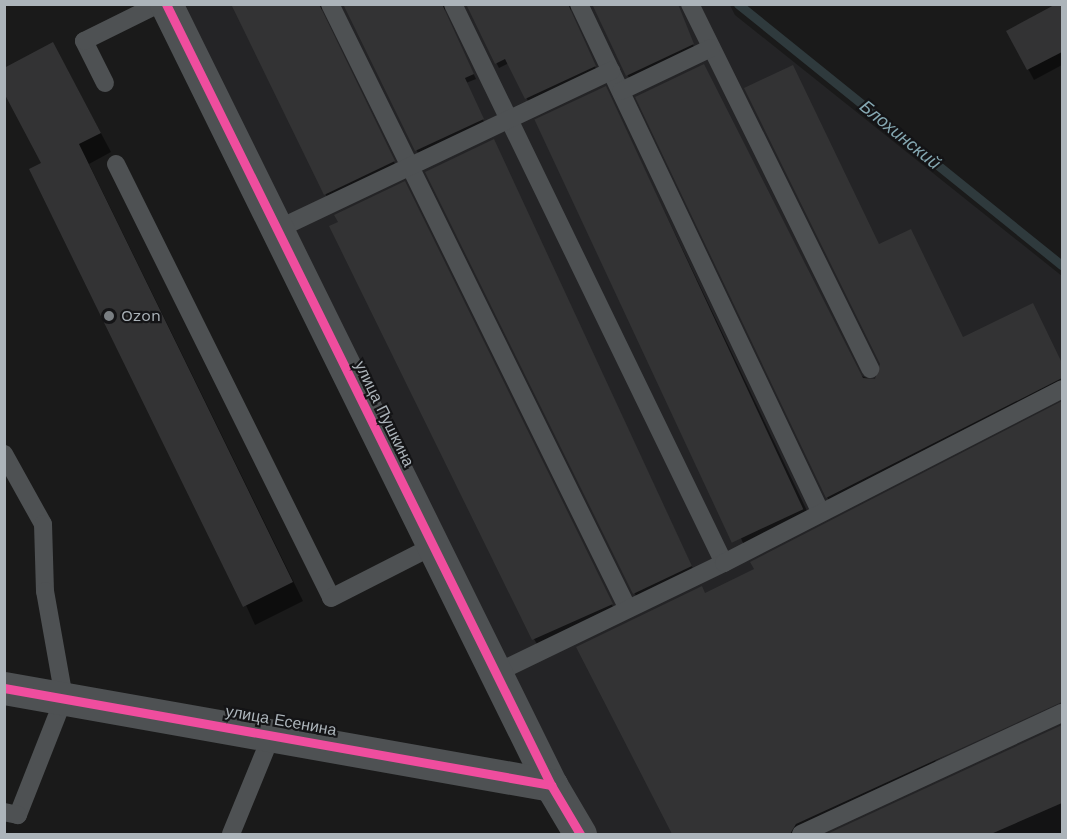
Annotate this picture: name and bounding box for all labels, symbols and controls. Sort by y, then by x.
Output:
water label: Блохинский [855,96,945,174]
place label: Ozon [121,306,161,326]
marker: Ozon [102,309,116,323]
street label: улица Пушкина [350,358,418,470]
street label: улица Есенина [224,702,338,740]

